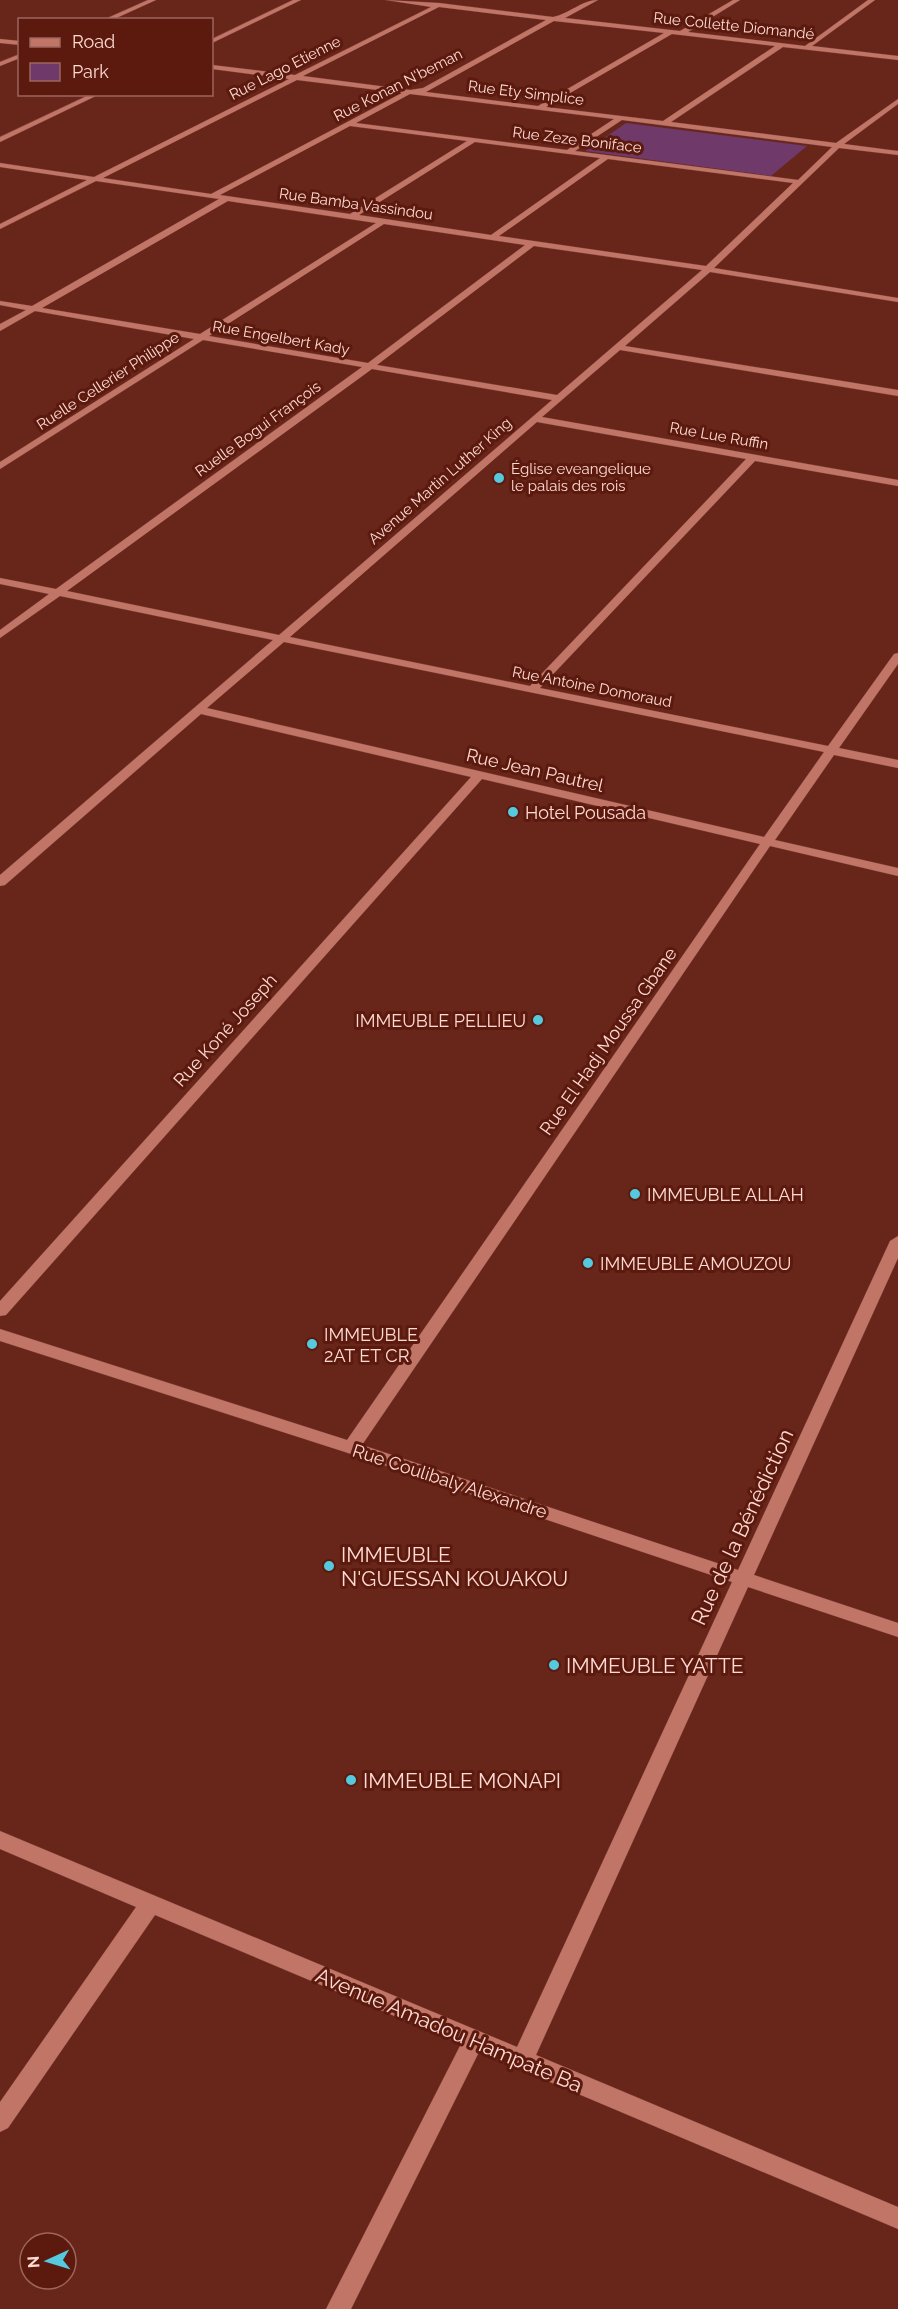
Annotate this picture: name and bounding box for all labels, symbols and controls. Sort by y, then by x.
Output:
street label: Rue Collette Diomandé [653,9,816,43]
legend [18,18,213,96]
text: Road [72,31,115,52]
street label: Rue Lago Etienne [226,32,344,104]
street label: Rue Konan N'beman [331,45,465,125]
text: Park [72,61,109,82]
street label: Rue Ety Simplice [467,77,585,109]
street label: Rue Zeze Boniface [511,123,643,157]
street label: Rue Bamba Vassindou [278,184,434,224]
street label: Rue Engelbert Kady [211,317,351,359]
street label: Ruelle Cellerier Philippe [33,328,183,434]
street label: Ruelle Bogui François [192,378,324,480]
street label: Avenue Martin Luther King [365,414,515,548]
street label: Rue Lue Ruffin [668,418,770,454]
place label: Église eveangelique le palais des rois [511,460,651,495]
marker: Église eveangelique le palais des rois [492,471,506,485]
street label: Rue Antoine Domoraud [511,663,673,711]
street label: Rue Jean Pautrel [464,744,606,796]
place label: Hotel Pousada [525,802,646,823]
marker: Hotel Pousada [506,805,520,819]
street label: Rue El Hadj Moussa Gbane [535,943,681,1139]
street label: Rue Koné Joseph [169,969,281,1091]
place label: IMMEUBLE PELLIEU [355,1010,526,1031]
marker: IMMEUBLE PELLIEU [531,1013,545,1027]
place label: IMMEUBLE ALLAH [647,1184,804,1205]
marker: IMMEUBLE ALLAH [628,1187,642,1201]
place label: IMMEUBLE AMOUZOU [600,1253,791,1274]
marker: IMMEUBLE AMOUZOU [581,1256,595,1270]
place label: IMMEUBLE 2AT ET CR [324,1324,418,1366]
marker: IMMEUBLE 2AT ET CR [305,1337,319,1351]
street label: Rue de la Bénédiction [686,1425,798,1629]
street label: Rue Coulibaly Alexandre [350,1440,550,1523]
place label: IMMEUBLE N'GUESSAN KOUAKOU [341,1542,568,1591]
marker: IMMEUBLE N'GUESSAN KOUAKOU [322,1559,336,1573]
place label: IMMEUBLE YATTE [566,1653,744,1678]
marker: IMMEUBLE YATTE [547,1658,561,1672]
place label: IMMEUBLE MONAPI [363,1768,561,1793]
marker: IMMEUBLE MONAPI [344,1773,358,1787]
street label: Avenue Amadou Hampate Ba [312,1962,586,2098]
north arrow [18,2231,78,2291]
text: N [24,2255,43,2269]

